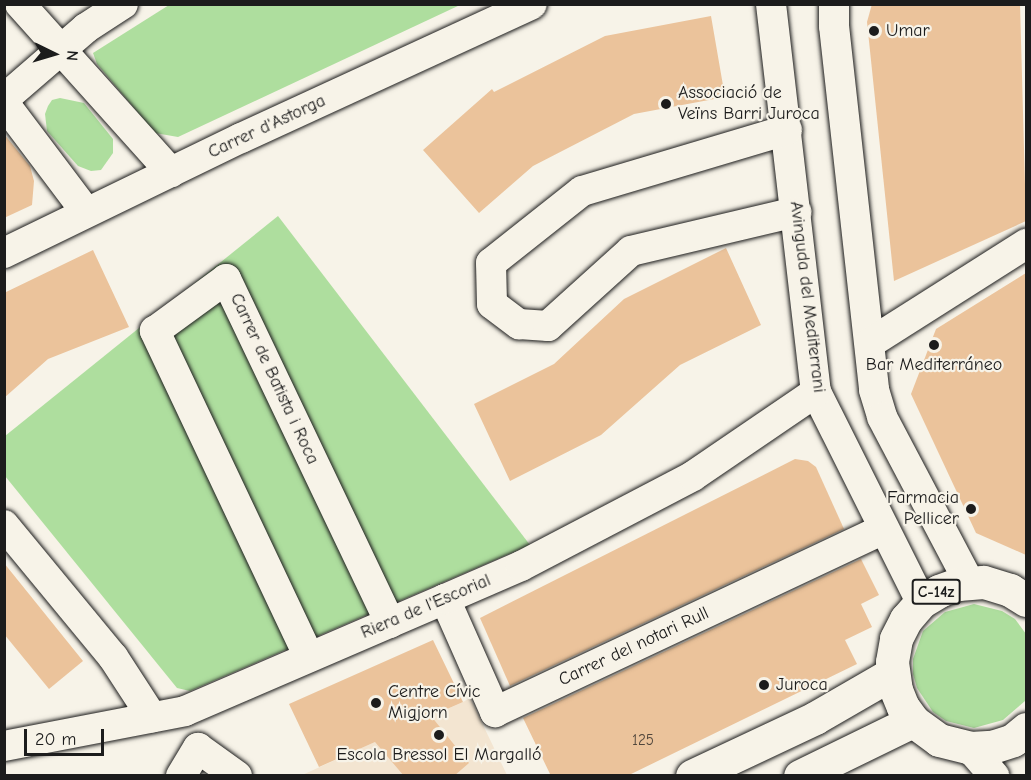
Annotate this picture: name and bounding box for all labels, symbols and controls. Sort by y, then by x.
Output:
place label: Umar [886,20,930,42]
north arrow [24,24,84,84]
marker: Umar [867,24,881,38]
text: N [63,50,81,62]
place label: Associació de Veïns Barri Juroca [678,83,820,125]
street label: Carrer d'Astorga [205,90,329,164]
marker: Associació de Veïns Barri Juroca [659,97,673,111]
street label: Avinguda del Mediterrani [785,200,829,394]
street label: Carrer de Batista i Roca [225,290,323,468]
marker: Bar Mediterráneo [927,338,941,352]
place label: Bar Mediterráneo [866,354,1002,376]
place label: Farmacia Pellicer [887,488,959,530]
marker: Farmacia Pellicer [964,502,978,516]
street label: Riera de l'Escorial [358,570,494,644]
road number: C-14z [910,579,962,605]
street label: Carrer del notari Rull [555,603,713,691]
place label: Juroca [776,674,828,696]
marker: Juroca [757,678,771,692]
place label: Centre Cívic Migjorn [388,682,480,724]
marker: Centre Cívic Migjorn [369,696,383,710]
scale bar [27,717,106,755]
marker: Escola Bressol El Margalló [432,728,446,742]
text: 20 m [35,729,76,750]
house number: 125 [632,732,654,750]
place label: Escola Bressol El Margalló [336,744,542,766]

